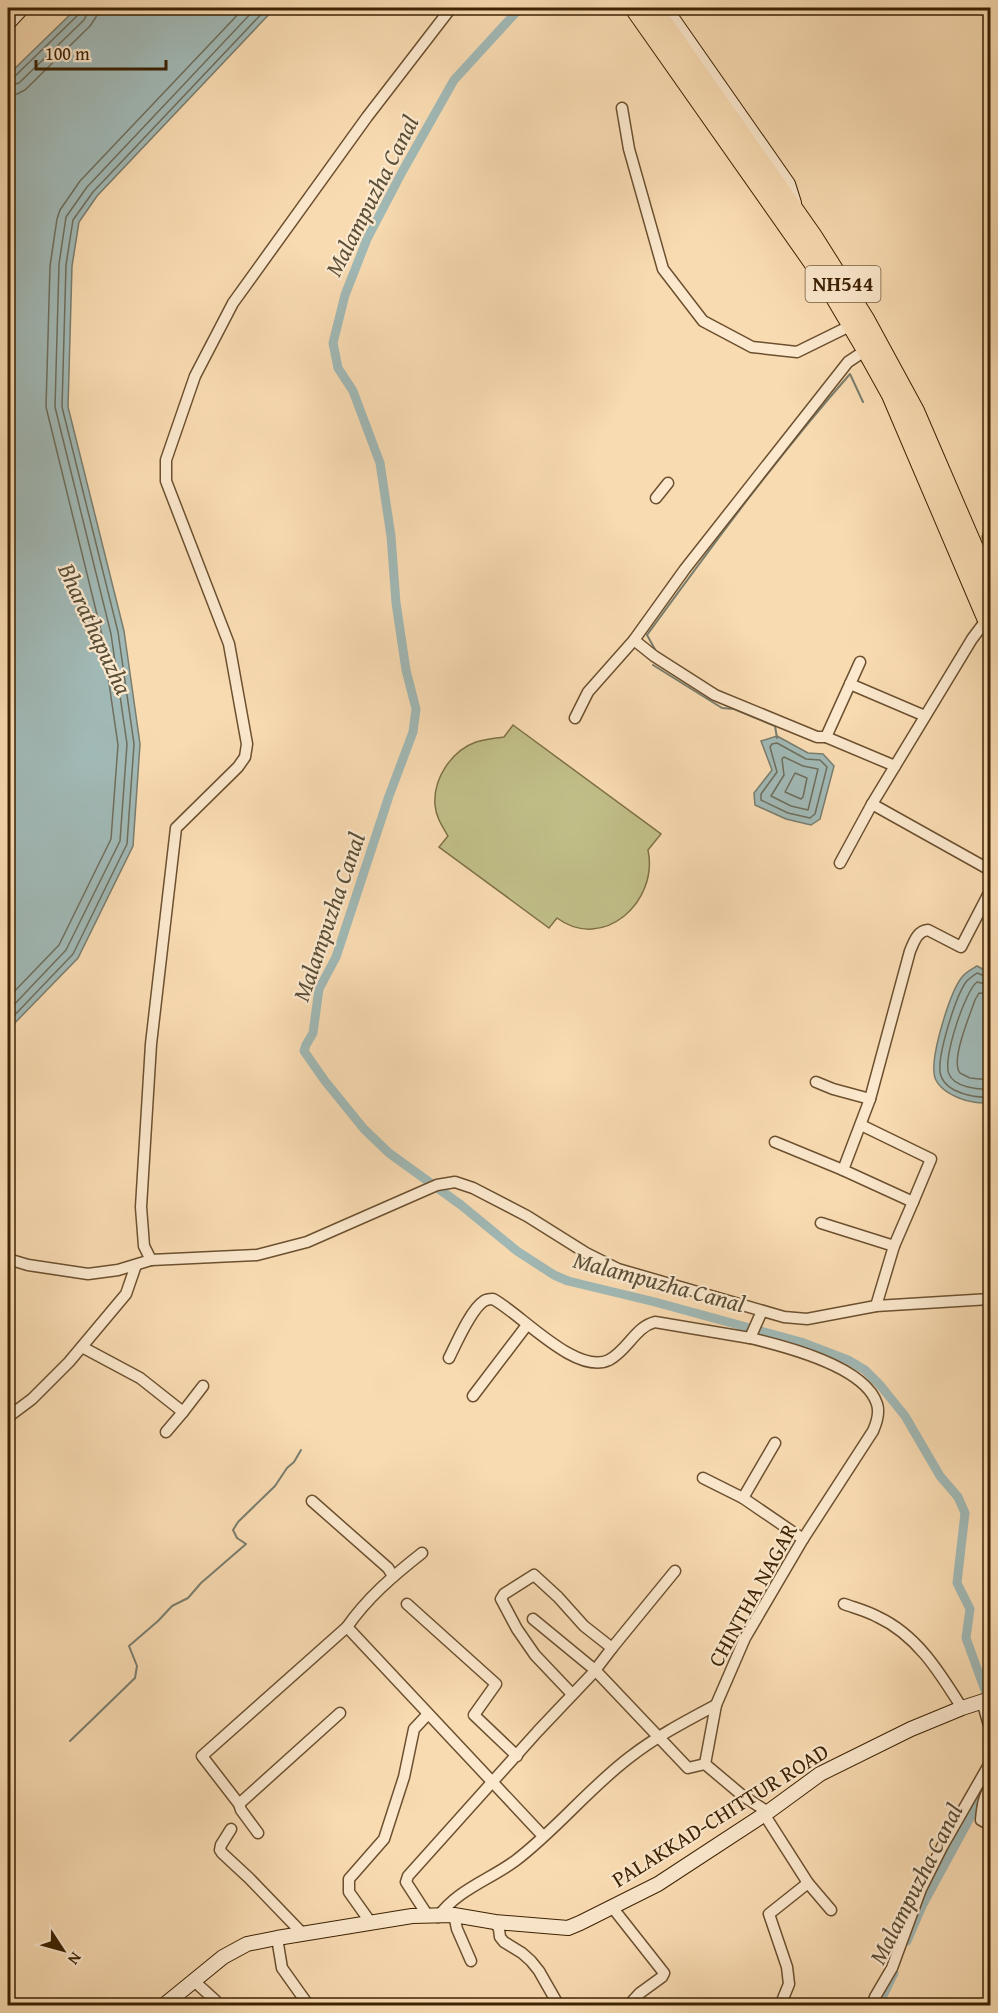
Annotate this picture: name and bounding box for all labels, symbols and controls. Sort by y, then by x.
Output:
scale bar [36,33,166,71]
text: 100 m [45,40,90,67]
water label: Malampuzha Canal [316,109,427,282]
road number: NH544 [806,266,880,302]
water label: Bharathapuzha [49,556,141,700]
water label: Malampuzha Canal [283,828,374,1006]
water label: Malampuzha Canal [569,1242,749,1321]
street label: CHINTHA NAGAR [699,1517,805,1672]
street label: PALAKKAD-CHITTUR ROAD [605,1735,835,1895]
water label: Malampuzha Canal [860,1797,971,1970]
north arrow [33,1920,93,1980]
text: N [62,1947,88,1970]

